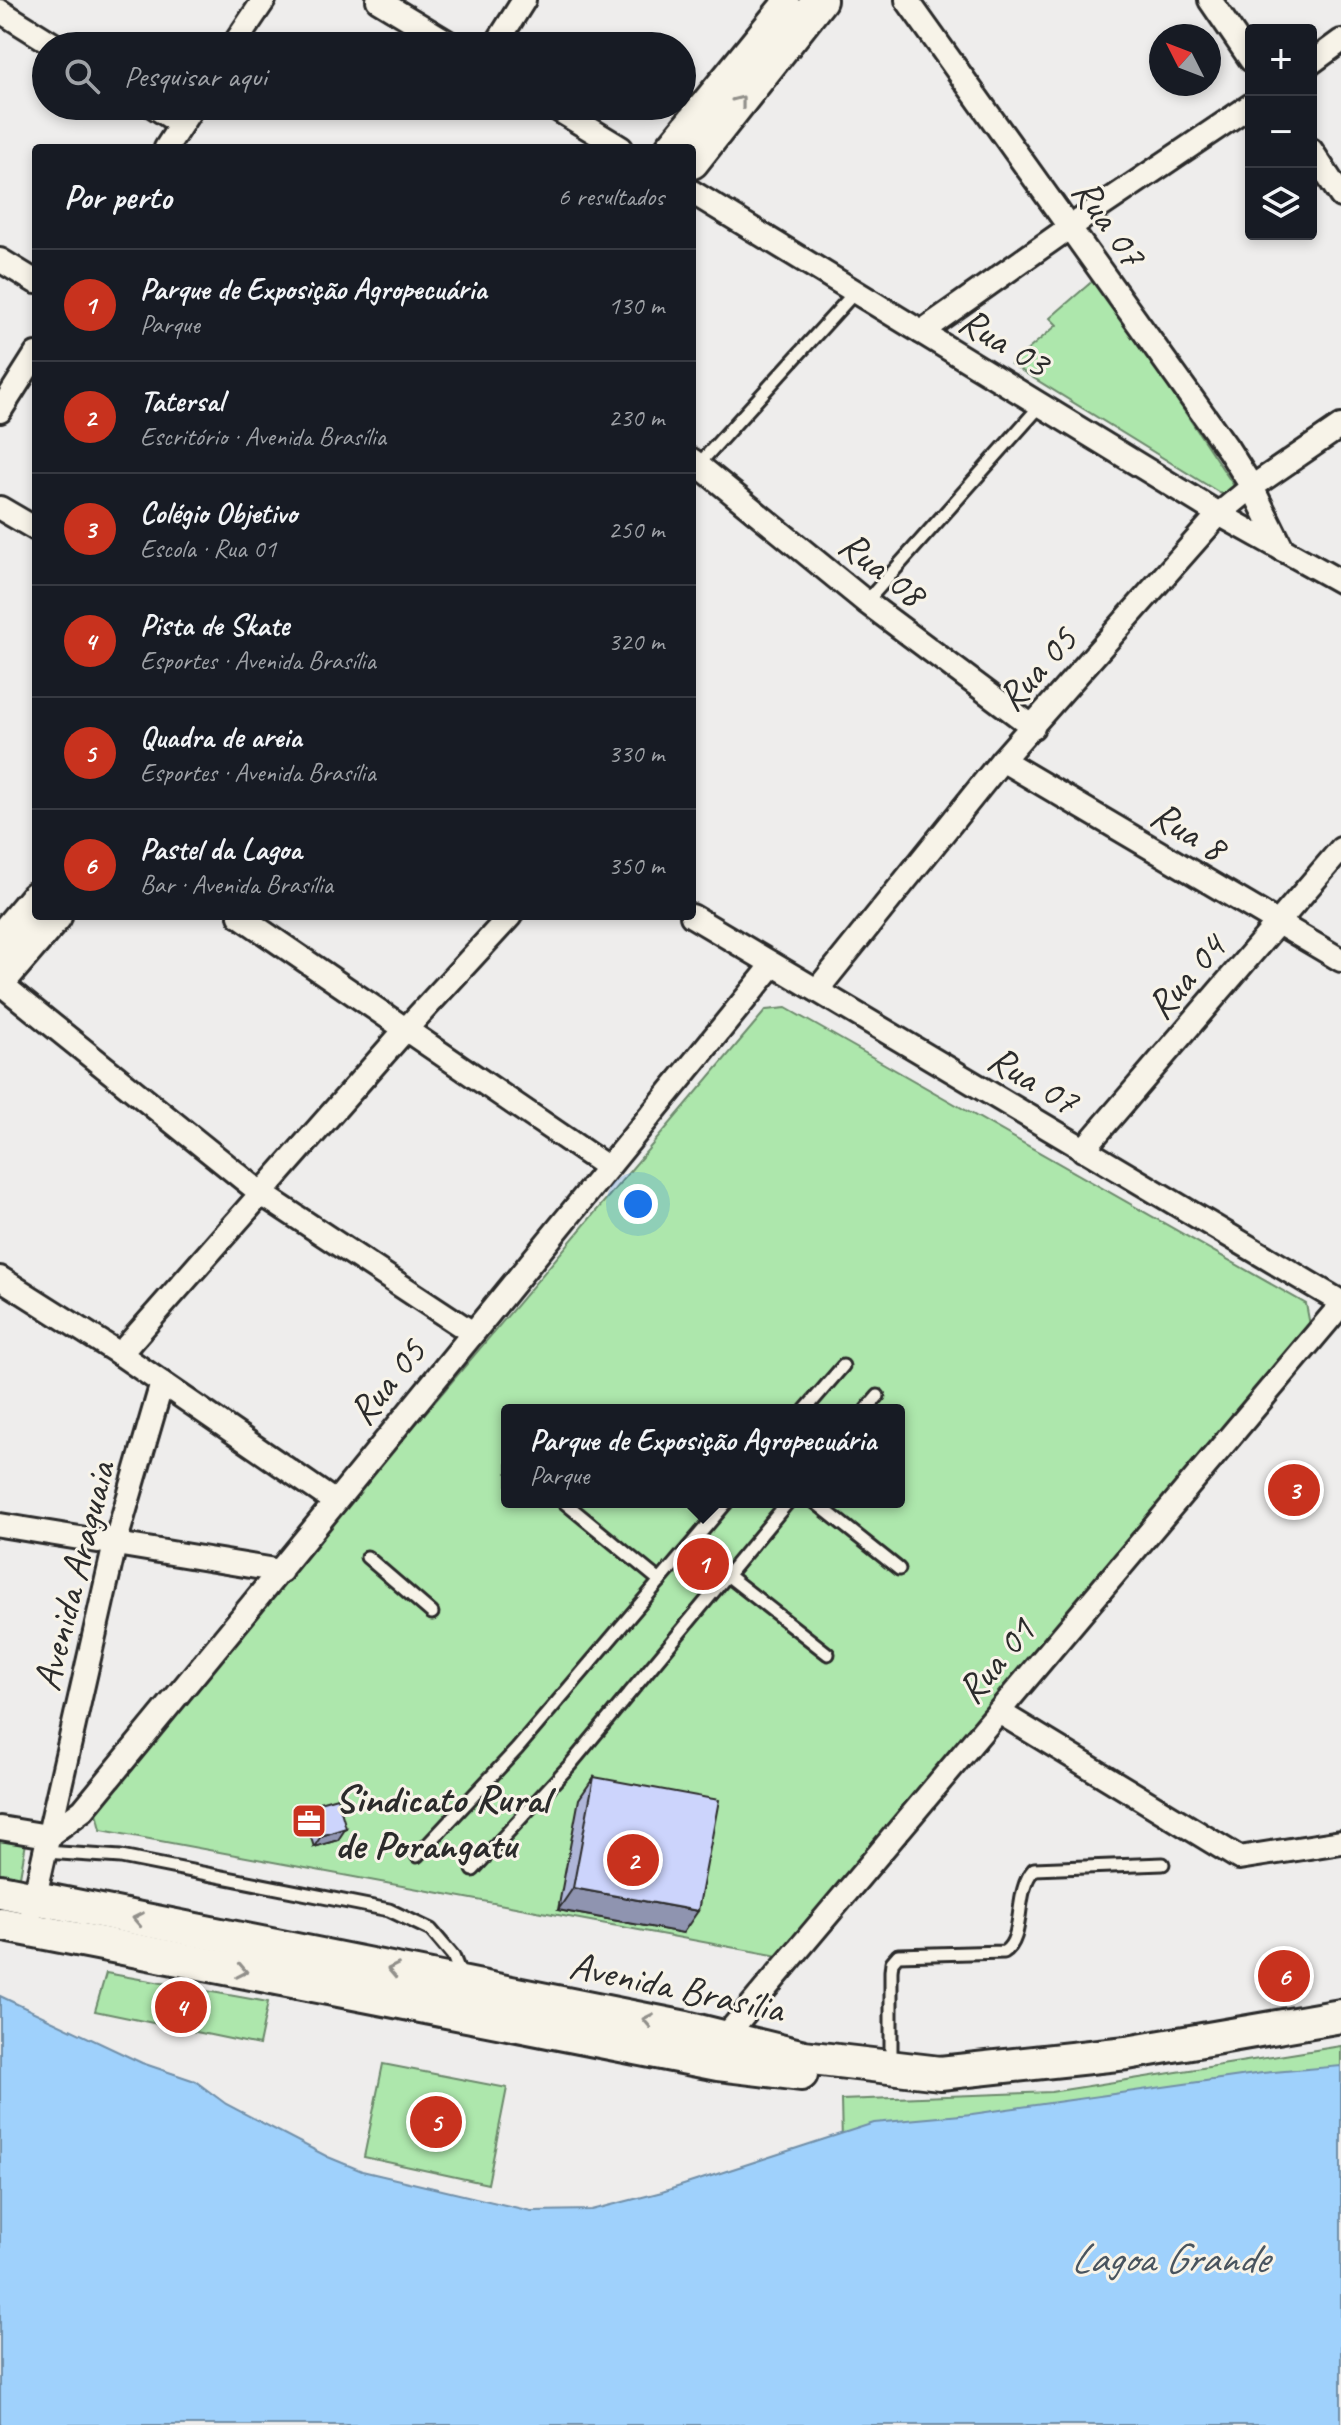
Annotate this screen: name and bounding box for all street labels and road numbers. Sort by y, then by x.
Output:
street label: Rua 07 [1061,169,1159,278]
street label: Rua 03 [950,295,1061,390]
street label: Rua 08 [829,519,939,621]
street label: Rua 05 [986,614,1089,721]
street label: Rua 8 [1142,789,1239,875]
street label: Rua 04 [1135,921,1239,1030]
street label: Rua 07 [979,1033,1090,1127]
street label: Rua 05 [337,1327,438,1435]
street label: Avenida Araguaia [21,1454,127,1696]
street label: Rua 01 [945,1606,1047,1714]
street label: Avenida Brasília [565,1940,791,2035]

